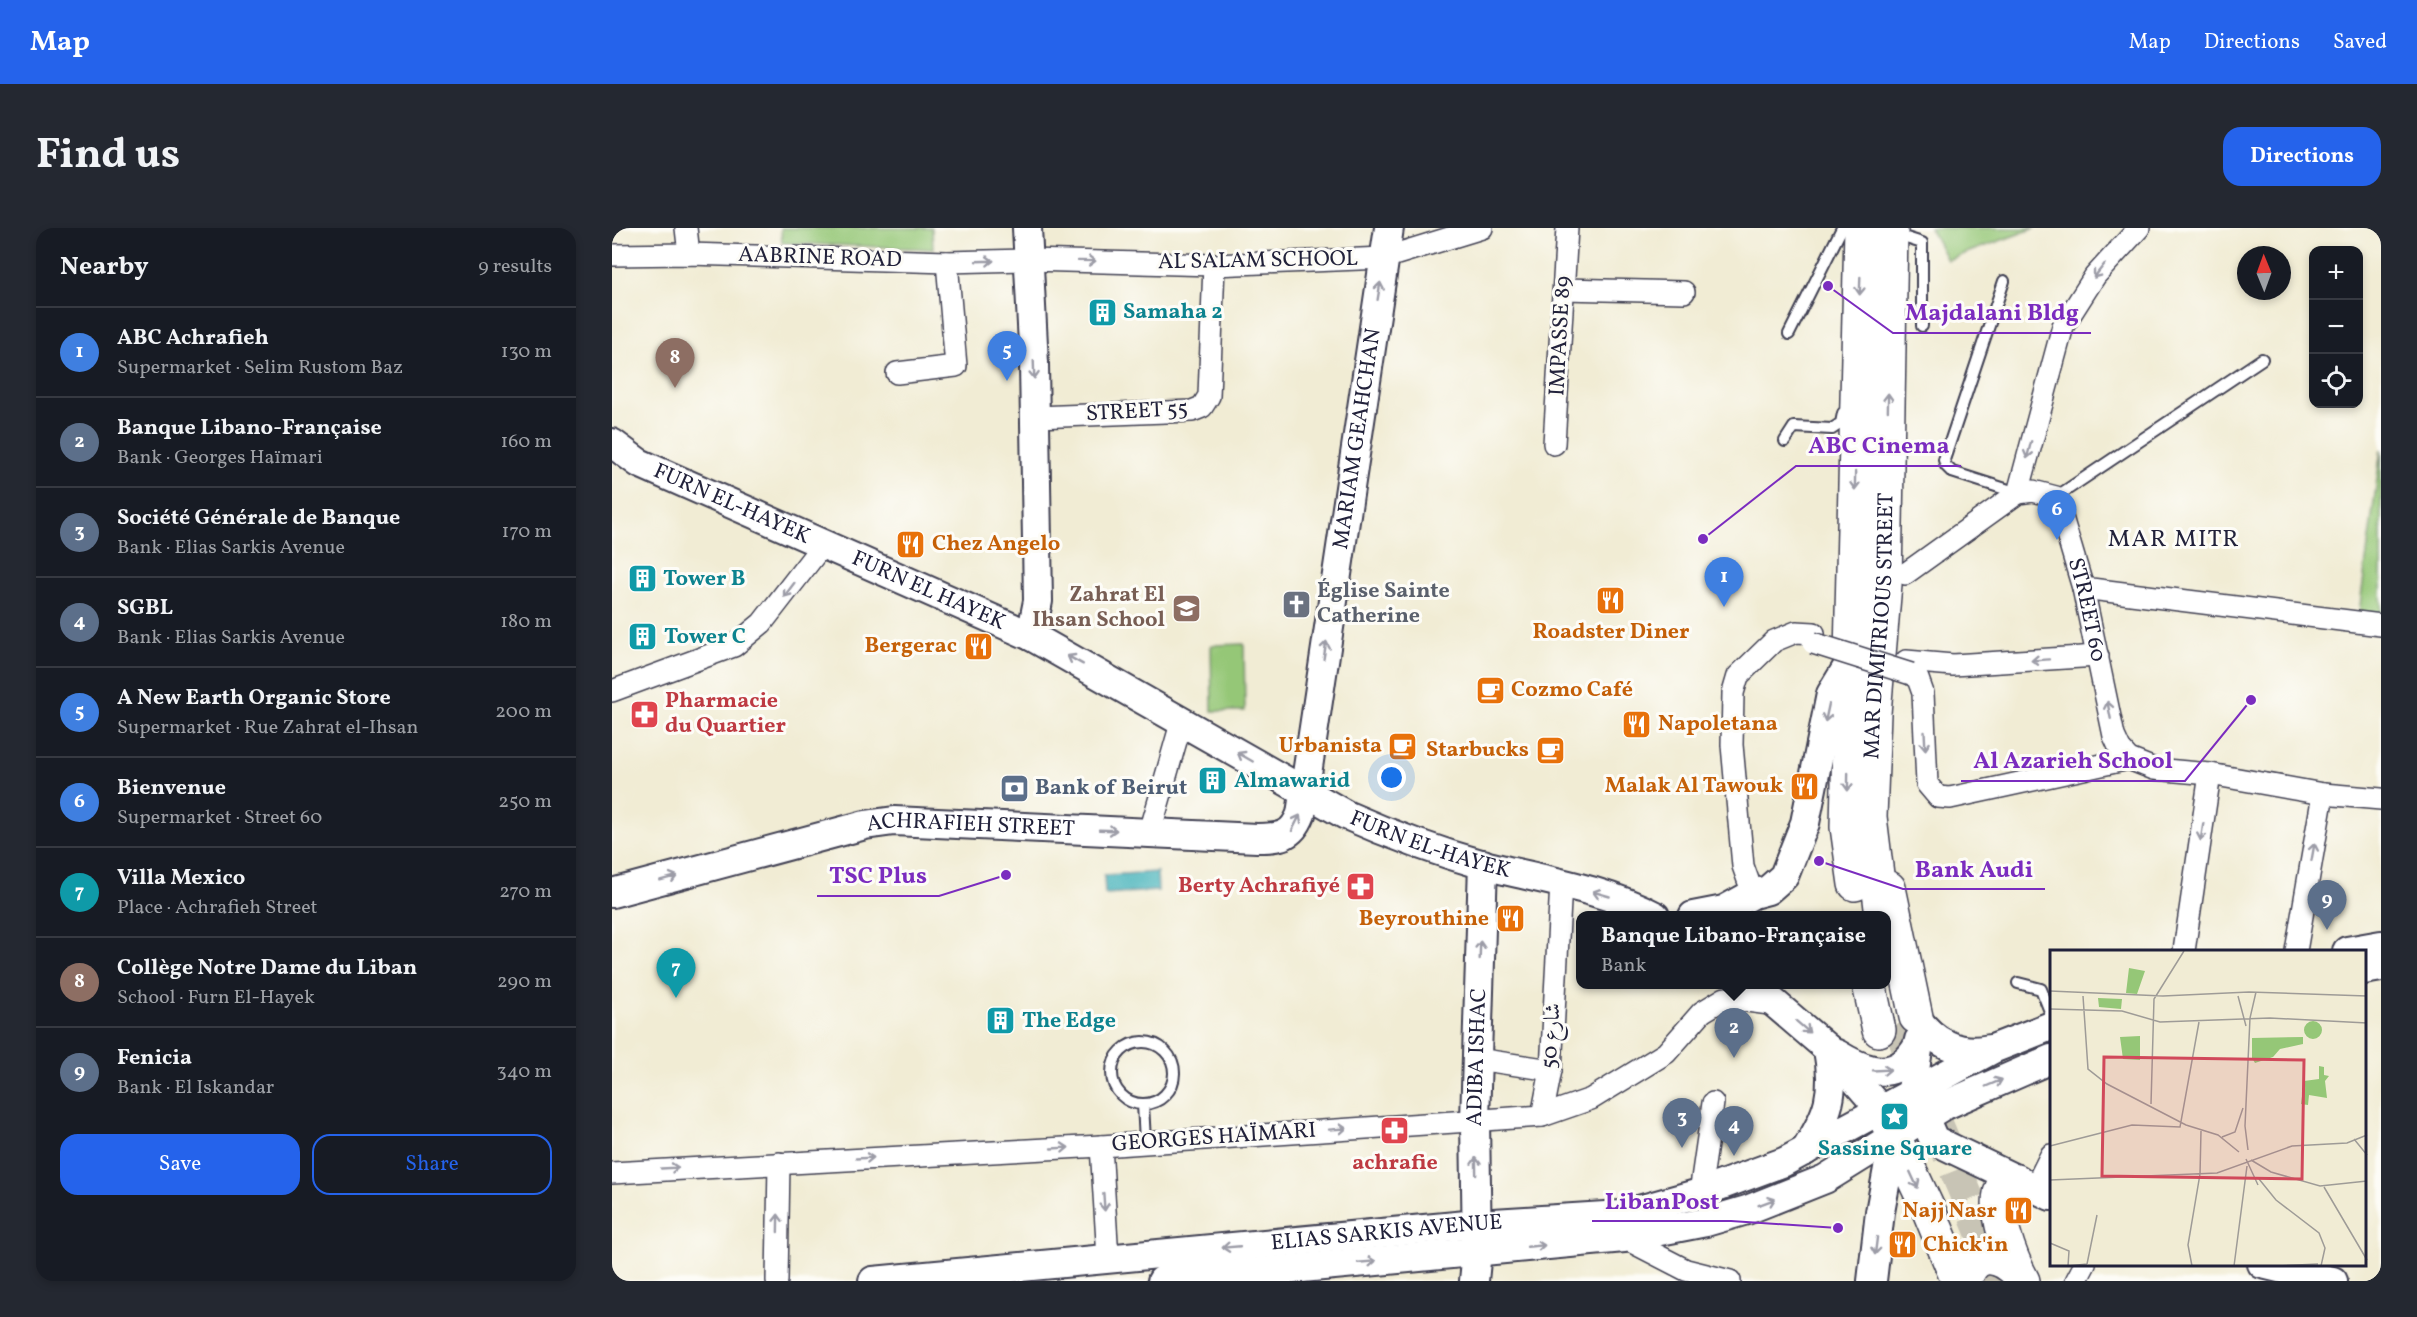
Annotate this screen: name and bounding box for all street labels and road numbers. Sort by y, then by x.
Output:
street label: AABRINE ROAD [738,240,902,276]
street label: AL SALAM SCHOOL [1158,244,1358,278]
street label: IMPASSE 89 [1542,275,1580,397]
street label: MARIAM GEAHCHAN [1325,326,1389,551]
street label: STREET 55 [1085,394,1189,430]
street label: FURN EL-HAYEK [648,456,815,552]
street label: MAR DIMITRIOUS STREET [1857,492,1902,760]
street label: FURN EL HAYEK [847,543,1010,638]
street label: STREET 60 [2059,554,2114,665]
street label: FURN EL-HAYEK [1345,803,1514,887]
street label: ACHRAFIEH STREET [865,805,1076,845]
street label: ADIBA ISHAC [1459,988,1495,1127]
street label: شارع 50 [1534,1002,1571,1070]
street label: GEORGES HAÏMARI [1111,1115,1317,1161]
street label: ELIAS SARKIS AVENUE [1270,1207,1503,1259]

